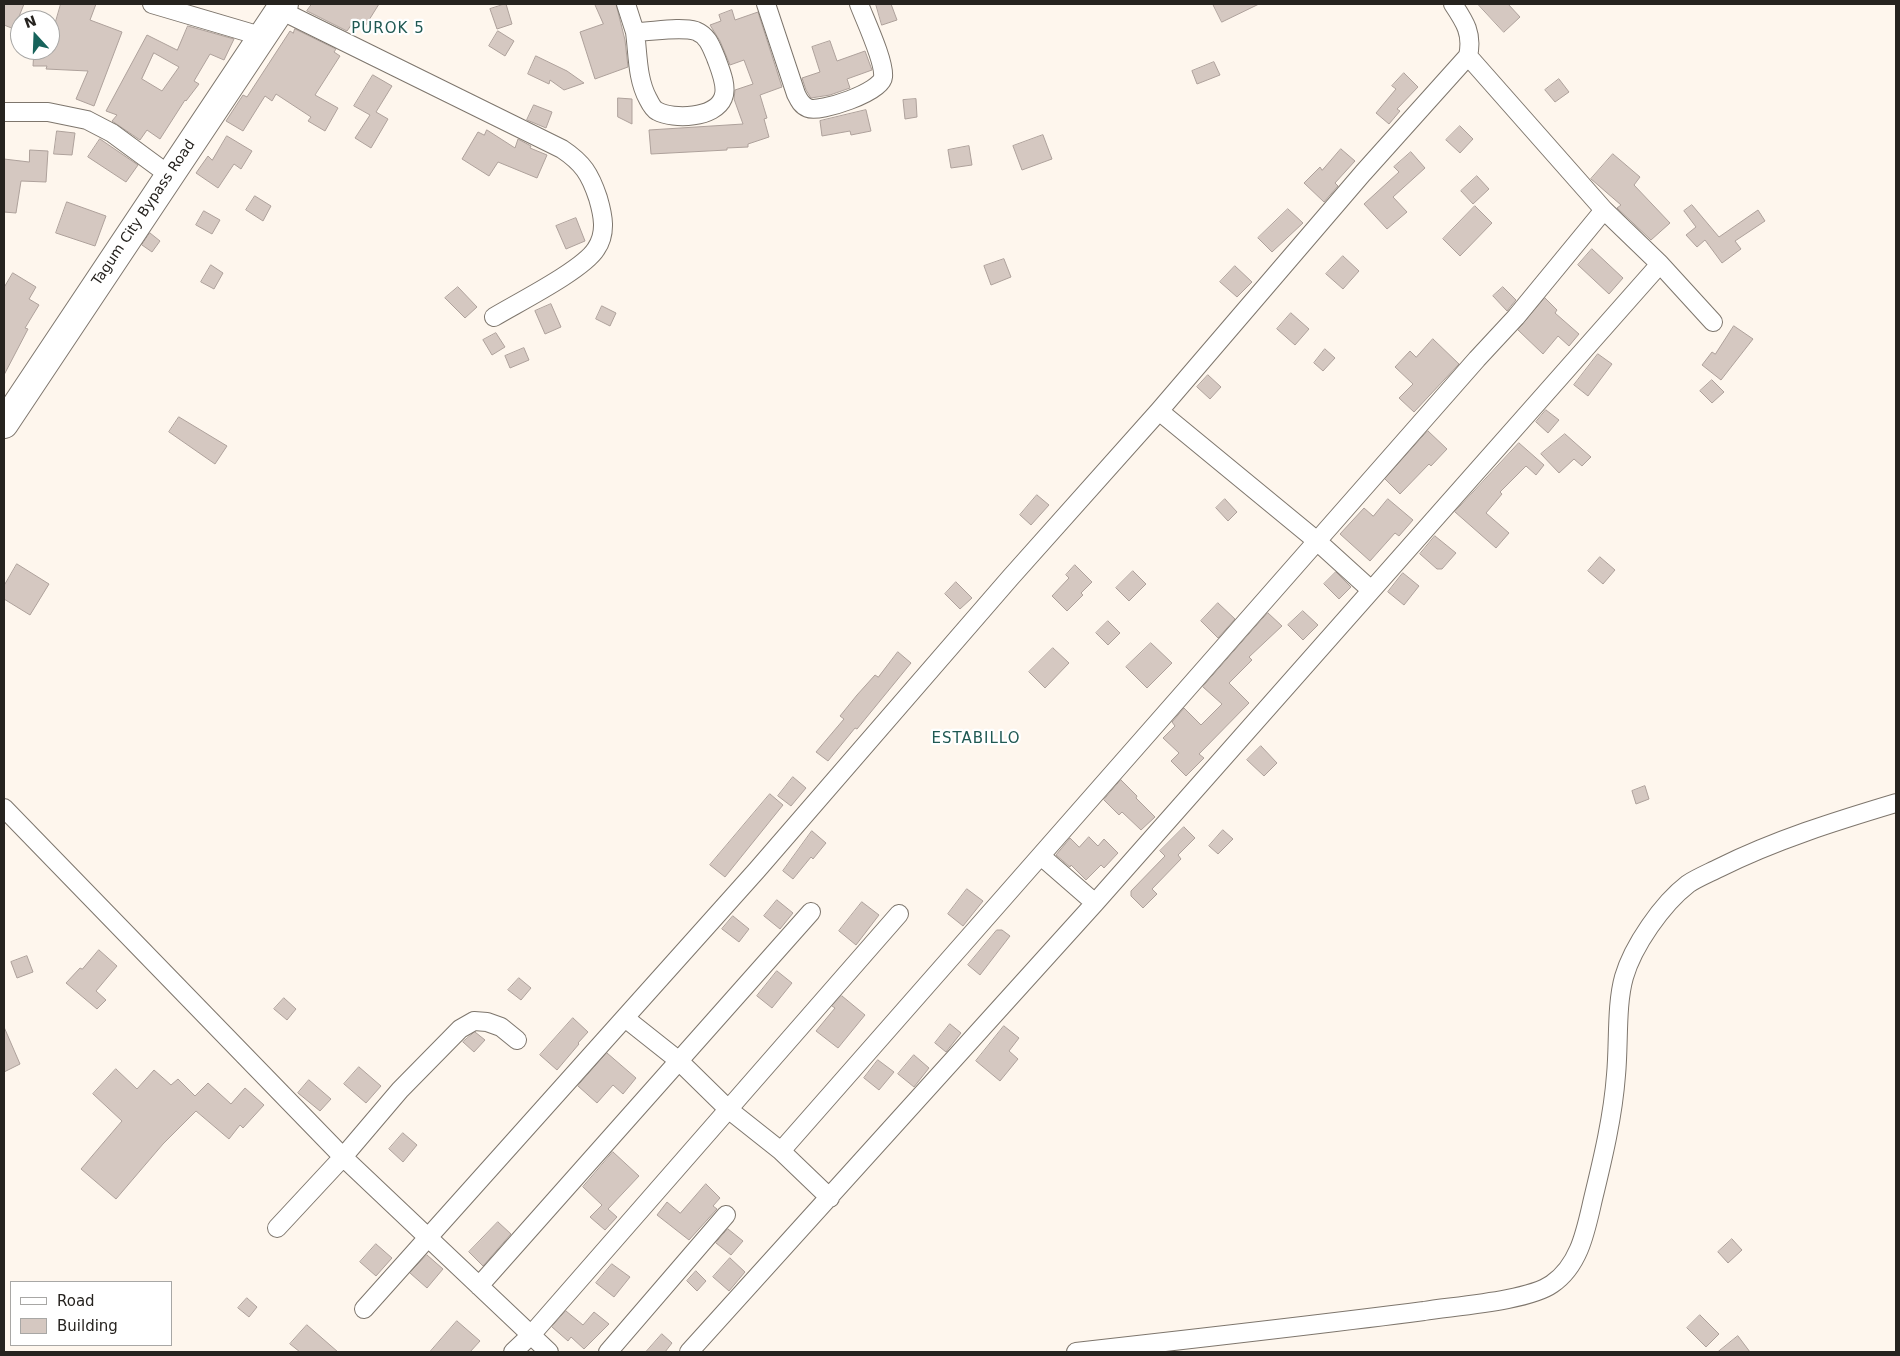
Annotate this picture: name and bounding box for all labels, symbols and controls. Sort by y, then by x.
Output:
north arrow [10,10,60,60]
text: N [22,12,38,31]
district label: PUROK 5 [350,20,426,38]
street label: Tagum City Bypass Road [89,137,199,289]
district label: ESTABILLO [930,730,1022,748]
legend [10,1281,172,1346]
text: Road [57,1292,95,1310]
text: Building [57,1317,118,1335]

